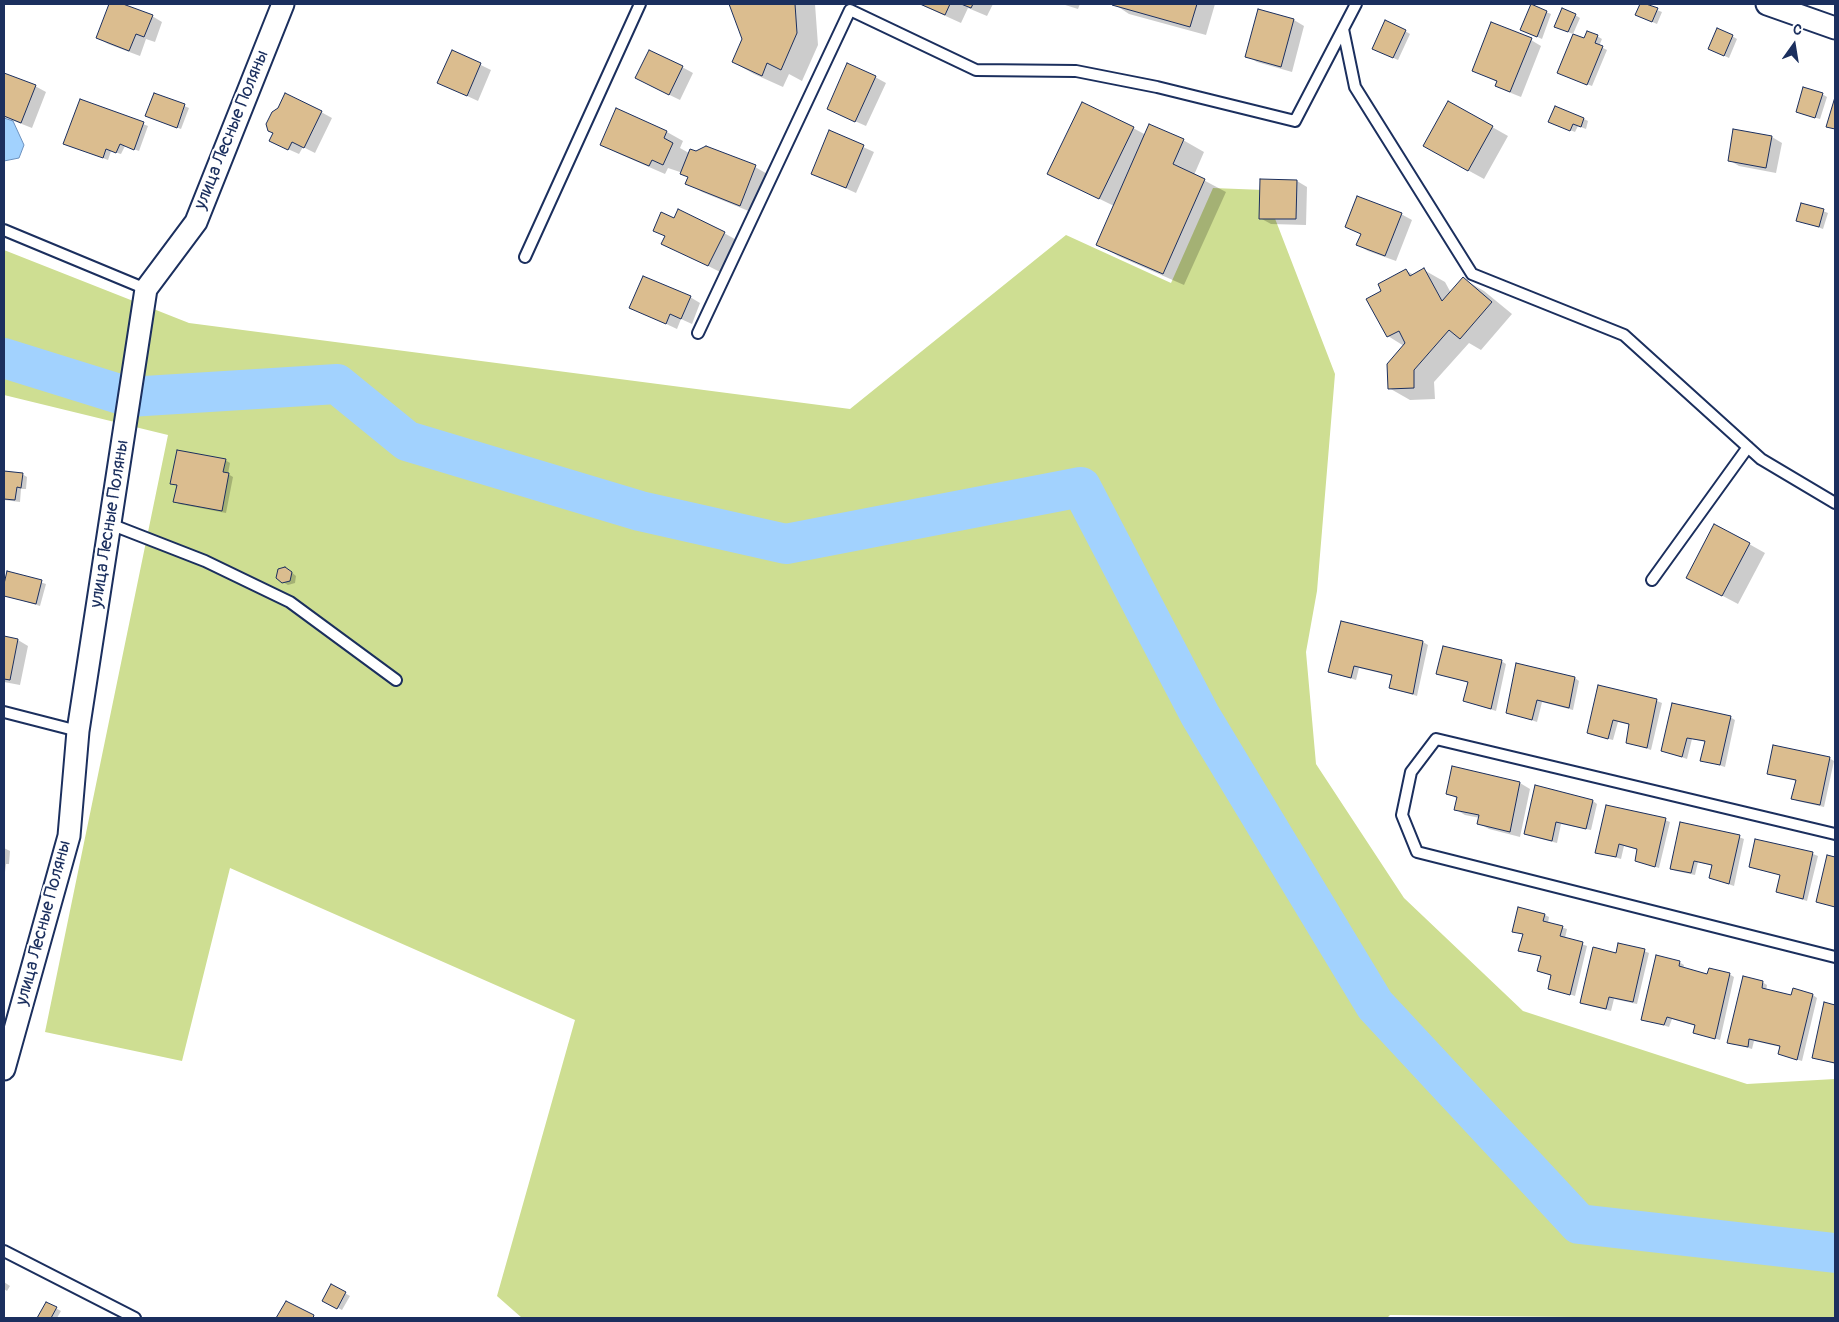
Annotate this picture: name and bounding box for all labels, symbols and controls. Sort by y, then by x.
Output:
north arrow [1769,20,1819,70]
text: С [1791,21,1804,39]
street label: улица Лесные Поляны [190,47,274,213]
street label: улица Лесные Поляны [86,438,134,610]
street label: улица Лесные Поляны [12,838,76,1008]

